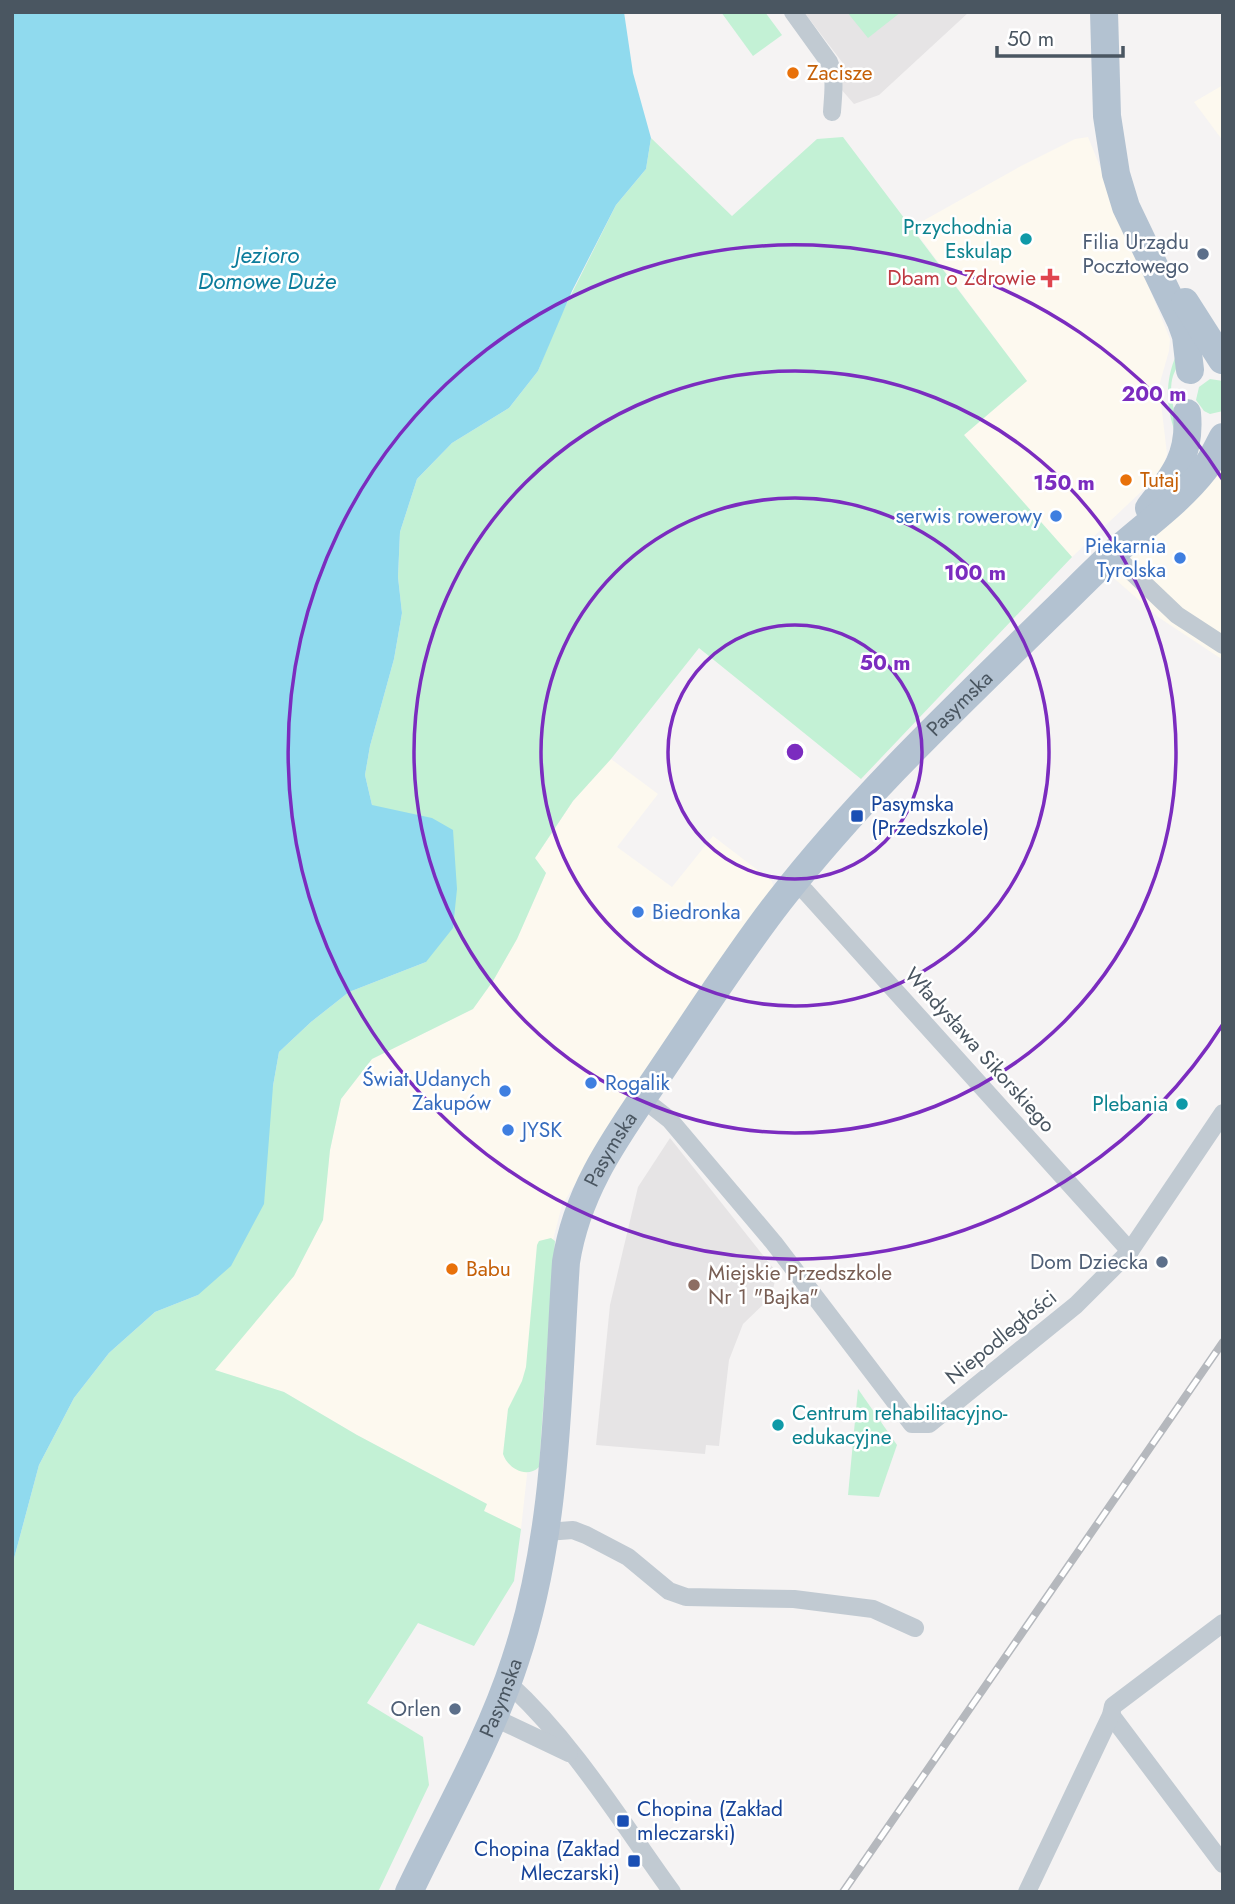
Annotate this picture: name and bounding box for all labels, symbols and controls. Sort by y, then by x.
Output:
scale bar [997,14,1123,58]
text: 50 m [1007,24,1054,54]
place label: Zacisze [807,58,873,88]
marker: Zacisze [785,65,801,81]
place label: Przychodnia Eskulap [903,212,1012,266]
place label: Filia Urządu Pocztowego [1083,227,1189,281]
marker: Przychodnia Eskulap [1018,231,1034,247]
water label: Jezioro Domowe Duże [198,238,337,298]
marker: Filia Urządu Pocztowego [1195,246,1211,262]
place label: Dbam o Zdrowie [887,263,1036,293]
marker: Dbam o Zdrowie [1042,270,1058,286]
text: 200 m [1121,379,1187,409]
place label: Tutaj [1140,465,1180,495]
text: 150 m [1033,468,1095,498]
marker: Tutaj [1118,472,1134,488]
place label: serwis rowerowy [895,501,1043,531]
marker: serwis rowerowy [1048,508,1064,524]
place label: Piekarnia Tyrolska [1085,531,1166,585]
marker: Piekarnia Tyrolska [1172,550,1188,566]
text: 100 m [944,558,1006,588]
text: 50 m [860,648,910,678]
street label: Pasymska [920,664,1000,743]
centre of rings [783,740,807,764]
place label: Pasymska (Przedszkole) [871,789,989,843]
marker: Pasymska (Przedszkole) [849,808,865,824]
place label: Biedronka [652,897,741,927]
marker: Biedronka [630,904,646,920]
street label: Władysława Sikorskiego [898,961,1062,1139]
place label: Świat Udanych Zakupów [362,1064,492,1118]
place label: Rogalik [605,1068,671,1098]
marker: Rogalik [583,1075,599,1091]
marker: Świat Udanych Zakupów [497,1083,513,1099]
place label: Plebania [1092,1089,1168,1119]
marker: Plebania [1174,1096,1190,1112]
street label: Pasymska [577,1106,644,1192]
place label: JYSK [519,1115,562,1145]
marker: JYSK [500,1122,516,1138]
place label: Dom Dziecka [1030,1247,1148,1277]
place label: Babu [466,1254,511,1284]
marker: Dom Dziecka [1154,1254,1170,1270]
place label: Miejskie Przedszkole Nr 1 "Bajka" [708,1258,892,1312]
marker: Babu [444,1261,460,1277]
marker: Miejskie Przedszkole Nr 1 "Bajka" [686,1277,702,1293]
street label: Niepodległości [939,1283,1063,1391]
place label: Centrum rehabilitacyjno- edukacyjne [792,1398,1008,1452]
marker: Centrum rehabilitacyjno- edukacyjne [770,1417,786,1433]
street label: Pasymska [472,1654,530,1742]
place label: Orlen [391,1694,441,1724]
marker: Orlen [447,1701,463,1717]
place label: Chopina (Zakład mleczarski) [637,1794,783,1848]
marker: Chopina (Zakład mleczarski) [615,1813,631,1829]
place label: Chopina (Zakład Mleczarski) [474,1834,620,1888]
marker: Chopina (Zakład Mleczarski) [626,1853,642,1869]

